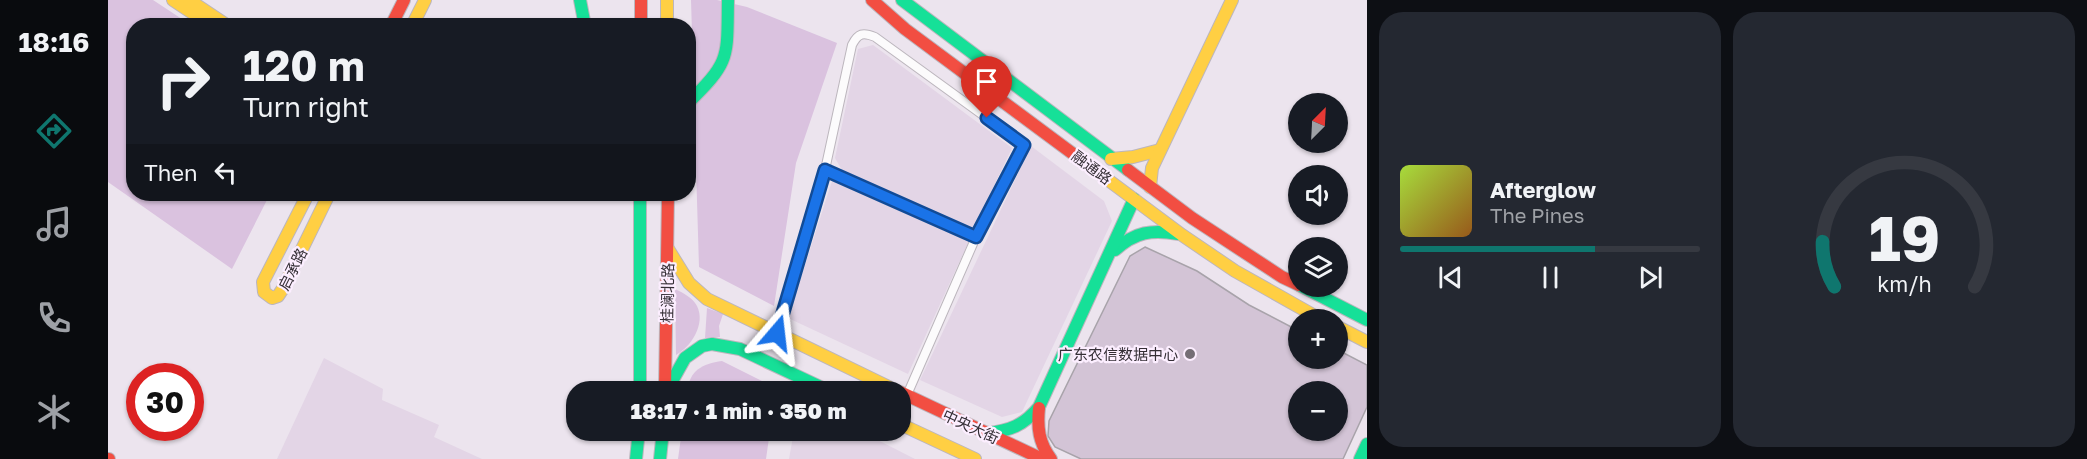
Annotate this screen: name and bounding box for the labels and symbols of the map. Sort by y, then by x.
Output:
pin [961,56,1012,118]
north arrow [1288,93,1348,153]
street label: 融通路 [1069,146,1115,188]
street label: 启承路 [274,245,310,293]
street label: 桂澜北路 [657,263,677,323]
position arrow [745,301,809,365]
place label: 广东农信数据中心 [1058,345,1178,363]
marker: 广东农信数据中心 [1183,347,1197,361]
speed limit sign: 30 [126,363,204,441]
street label: 中央大街 [940,405,1002,447]

